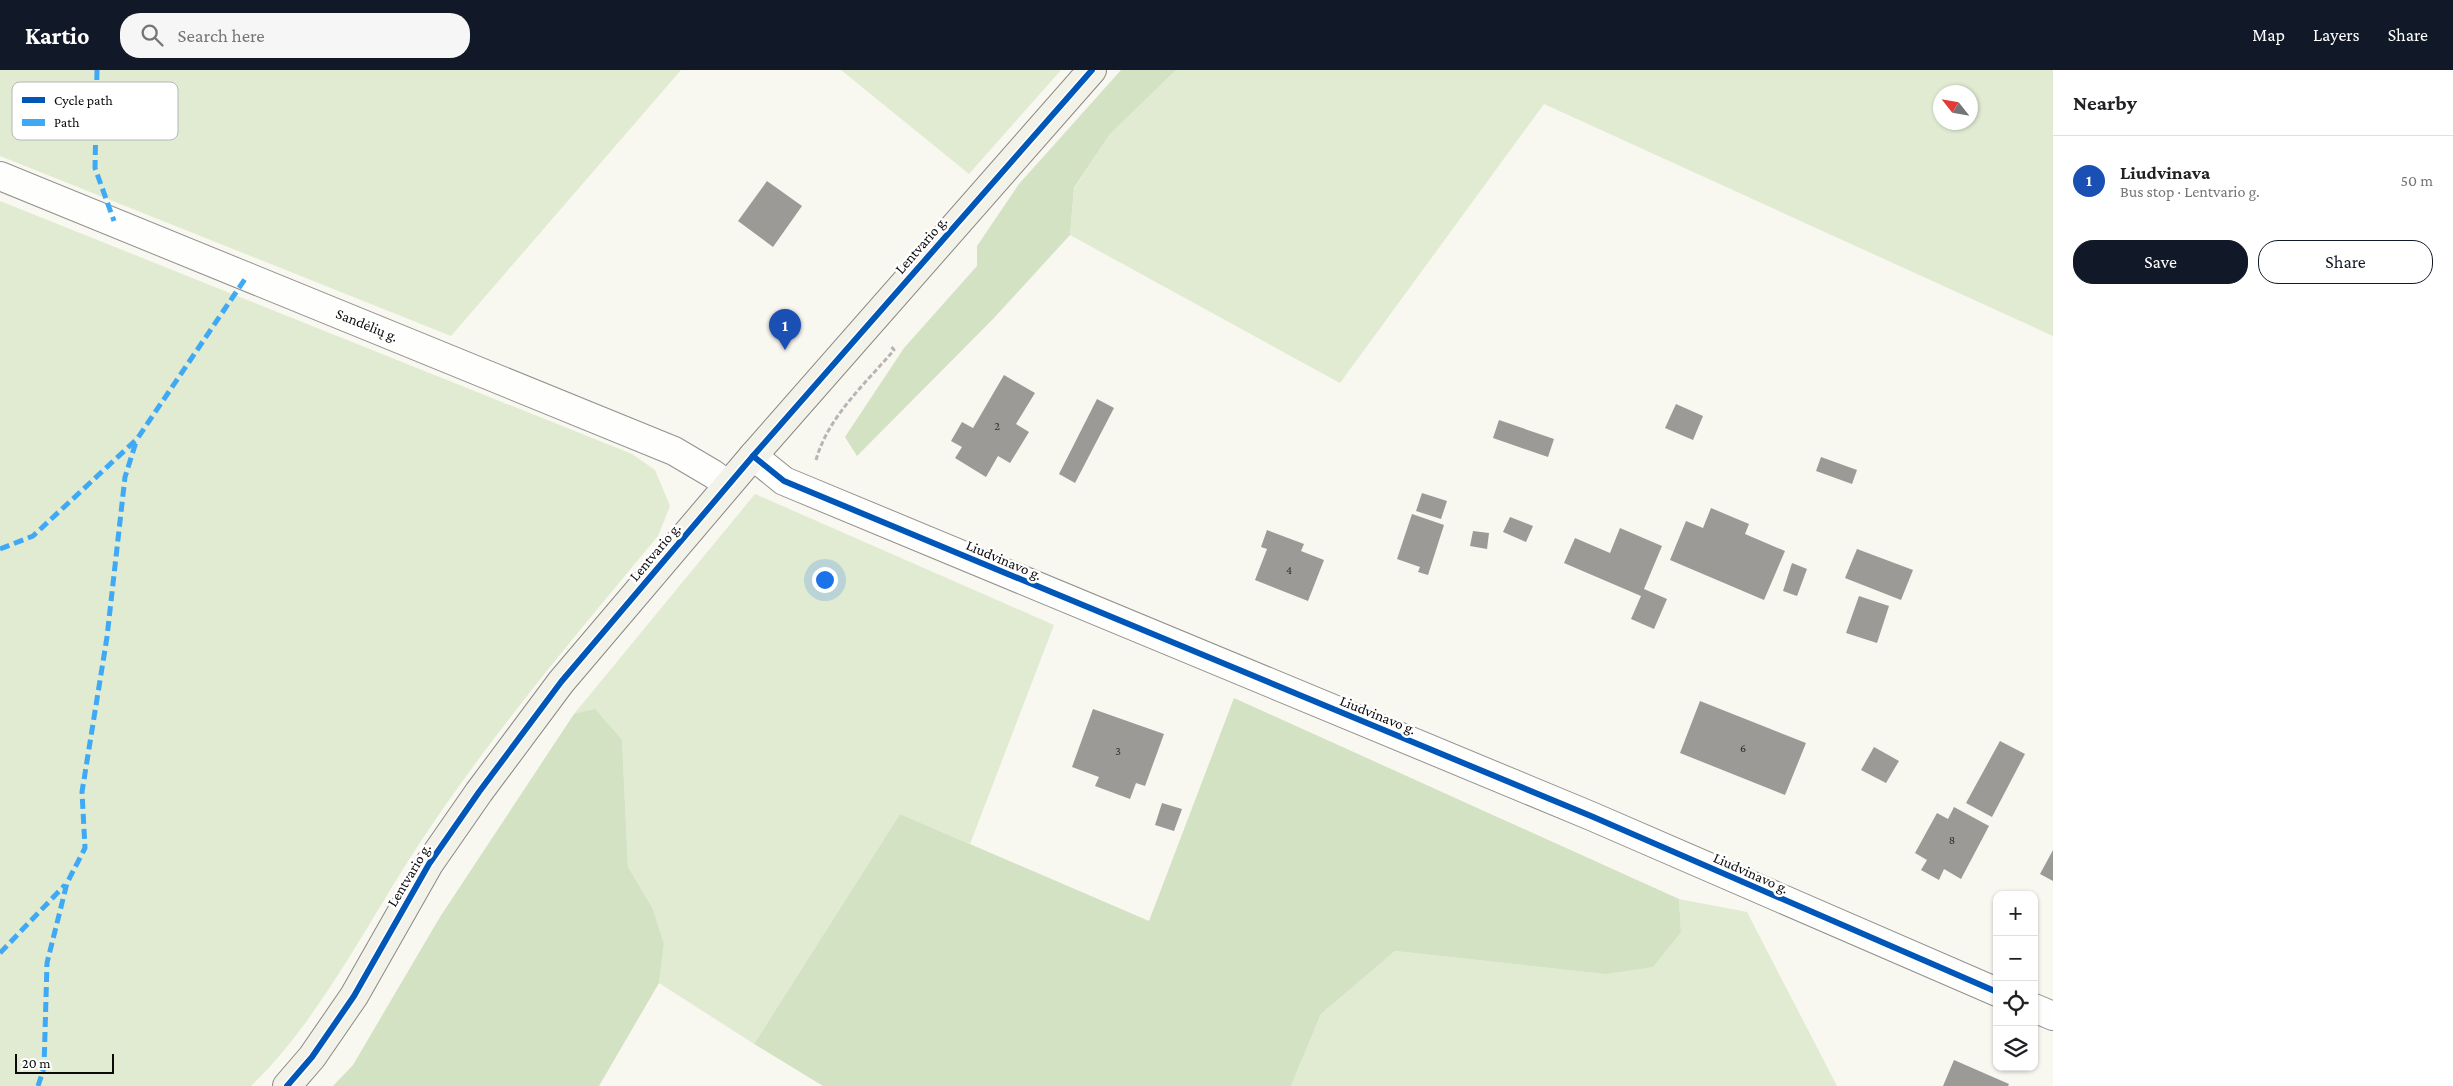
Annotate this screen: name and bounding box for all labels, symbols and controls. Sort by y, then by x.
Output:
search box [120,13,470,58]
icon: search [138,21,166,49]
text: Kartio [25,22,90,49]
text: Search here [178,25,265,46]
text: Map [2252,25,2285,45]
text: Layers [2313,25,2360,45]
text: Share [2388,25,2428,45]
legend [12,82,178,140]
north arrow [1933,85,1978,130]
text: Nearby [2073,91,2137,115]
text: Cycle path [54,92,113,108]
text: Path [54,114,80,130]
text: Liudvinava [2120,162,2210,183]
text: 1 [2086,172,2092,189]
text: 50 m [2401,172,2433,189]
text: Bus stop · Lentvario g. [2120,183,2260,200]
street label: Lentvario g. [892,213,951,278]
button: Save [2073,240,2248,284]
button: Share [2258,240,2433,284]
street label: Sandėlių g. [333,305,400,346]
pin: 1 [769,309,801,350]
house number: 2 [994,419,1000,433]
street label: Lentvario g. [626,520,685,585]
street label: Liudvinavo g. [963,537,1044,584]
house number: 4 [1286,563,1292,577]
your location [812,567,838,593]
street label: Liudvinavo g. [1337,692,1418,738]
house number: 6 [1740,741,1746,755]
house number: 3 [1115,744,1121,758]
house number: 8 [1949,833,1955,847]
street label: Lentvario g. [384,841,435,910]
street label: Liudvinavo g. [1711,849,1791,898]
map controls [1993,891,2038,1071]
button: + [1993,891,2038,936]
button: − [1993,936,2038,981]
button: locate [1993,981,2038,1026]
button: layers [1993,1026,2038,1071]
scale bar [15,1051,114,1074]
text: 20 m [22,1055,50,1071]

